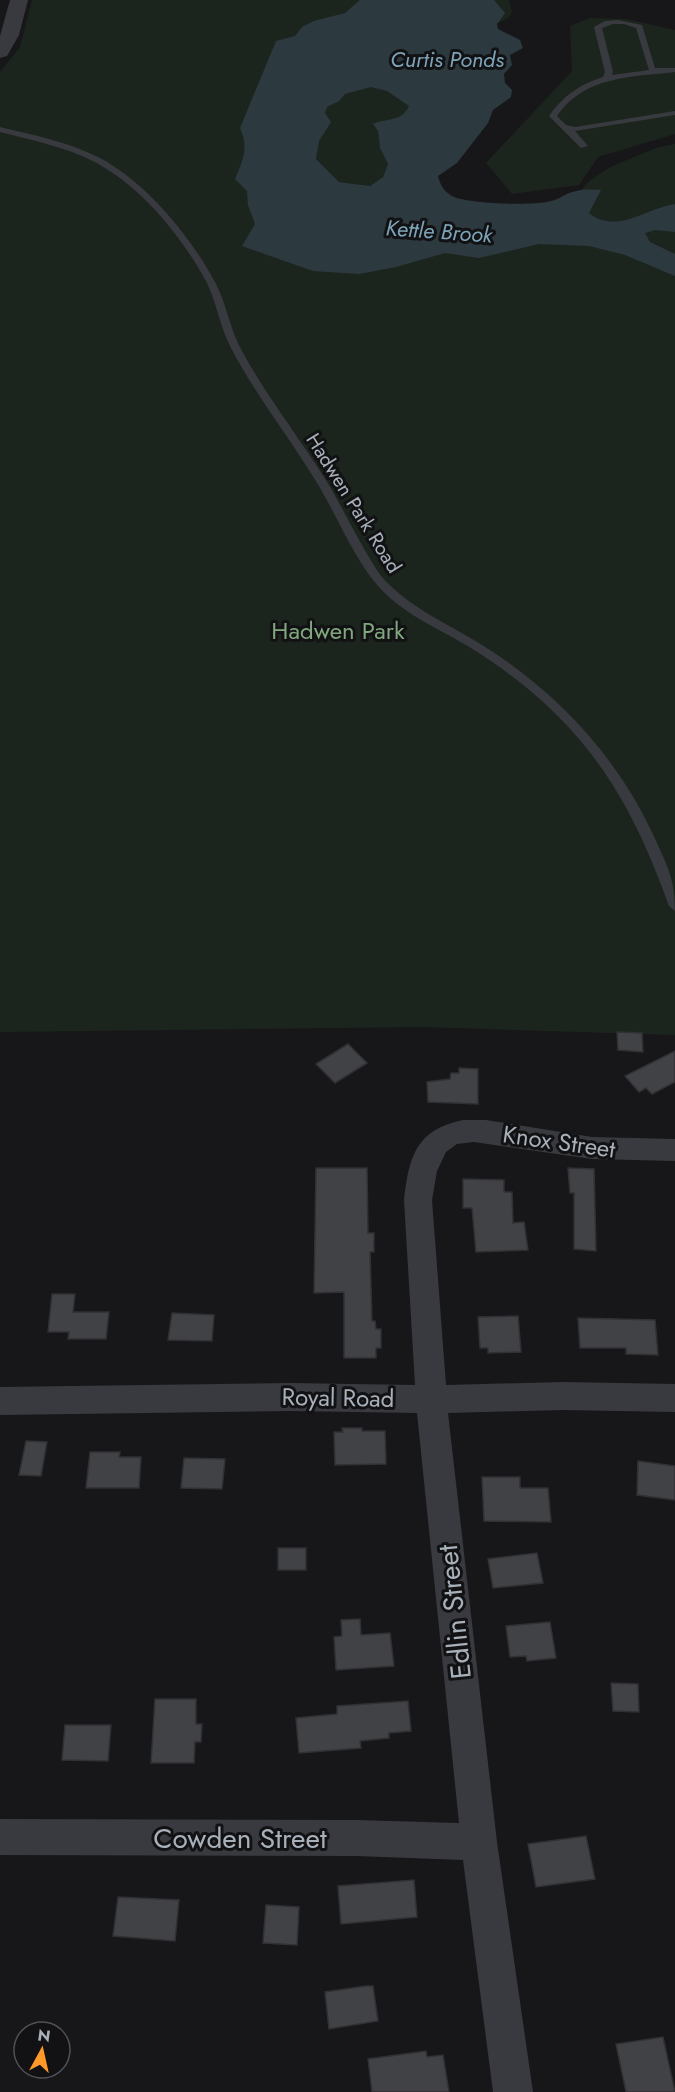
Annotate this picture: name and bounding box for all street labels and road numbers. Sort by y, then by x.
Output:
street label: Hadwen Park Road [299,428,408,579]
street label: Knox Street [500,1116,618,1167]
street label: Royal Road [281,1379,395,1416]
street label: Edlin Street [427,1542,482,1681]
street label: Cowden Street [153,1818,327,1859]

